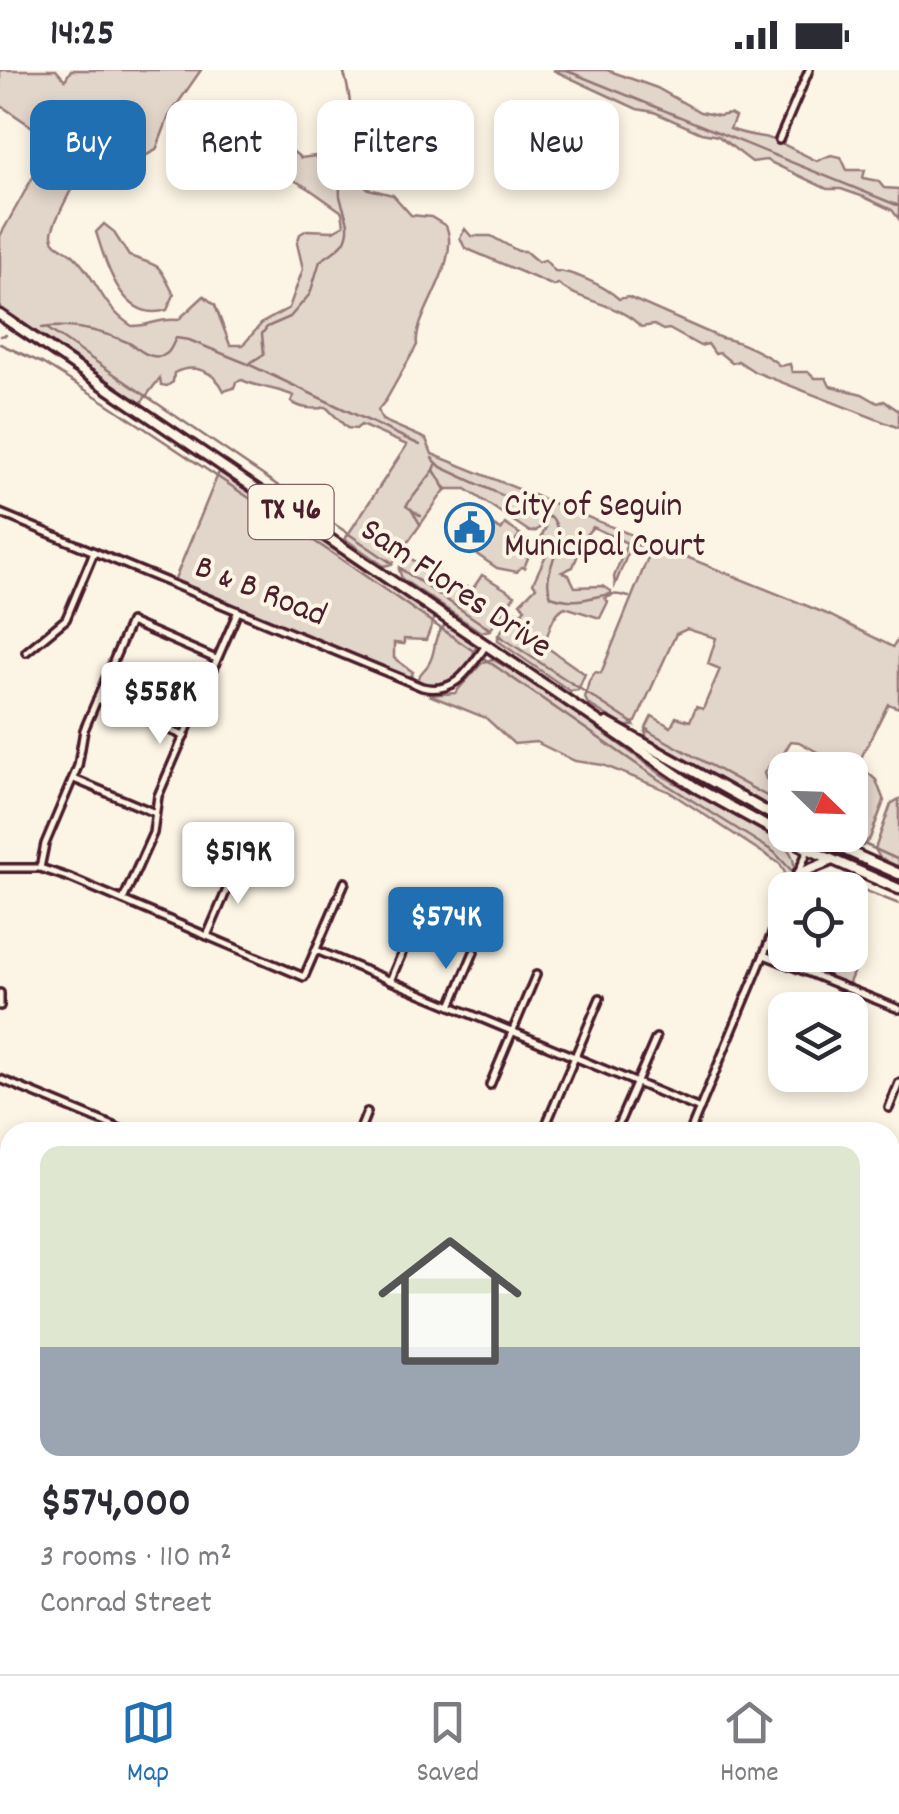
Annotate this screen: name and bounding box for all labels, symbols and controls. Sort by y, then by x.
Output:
text: 14:25 [50,8,115,63]
chip: Buy [30,100,146,190]
chip: Rent [166,100,297,190]
chip: Filters [317,100,474,190]
chip: New [494,100,619,190]
place label: City of Seguin Municipal Court [504,483,705,573]
road number: TX 46 [248,485,334,539]
public building icon: City of Seguin Municipal Court [443,502,495,554]
street label: Sam Flores Drive [349,507,561,673]
street label: B & B Road [187,544,333,642]
pin: $558K [90,662,230,747]
text: $558K [123,671,197,717]
north arrow [768,752,868,852]
map controls [768,752,868,1092]
pin: $519K [168,822,308,907]
text: $519K [204,831,272,877]
button: locate [768,872,868,972]
pin: $574K [376,887,516,972]
text: $574K [410,896,482,942]
button: layers [768,992,868,1092]
icon: home [360,1211,540,1391]
text: $574,000 [40,1476,191,1536]
text: 3 rooms · 110 m² [40,1536,232,1582]
text: Conrad Street [40,1582,212,1628]
tab: Map [121,1695,176,1795]
tab: Saved [417,1695,479,1795]
tab: Home [720,1695,778,1795]

